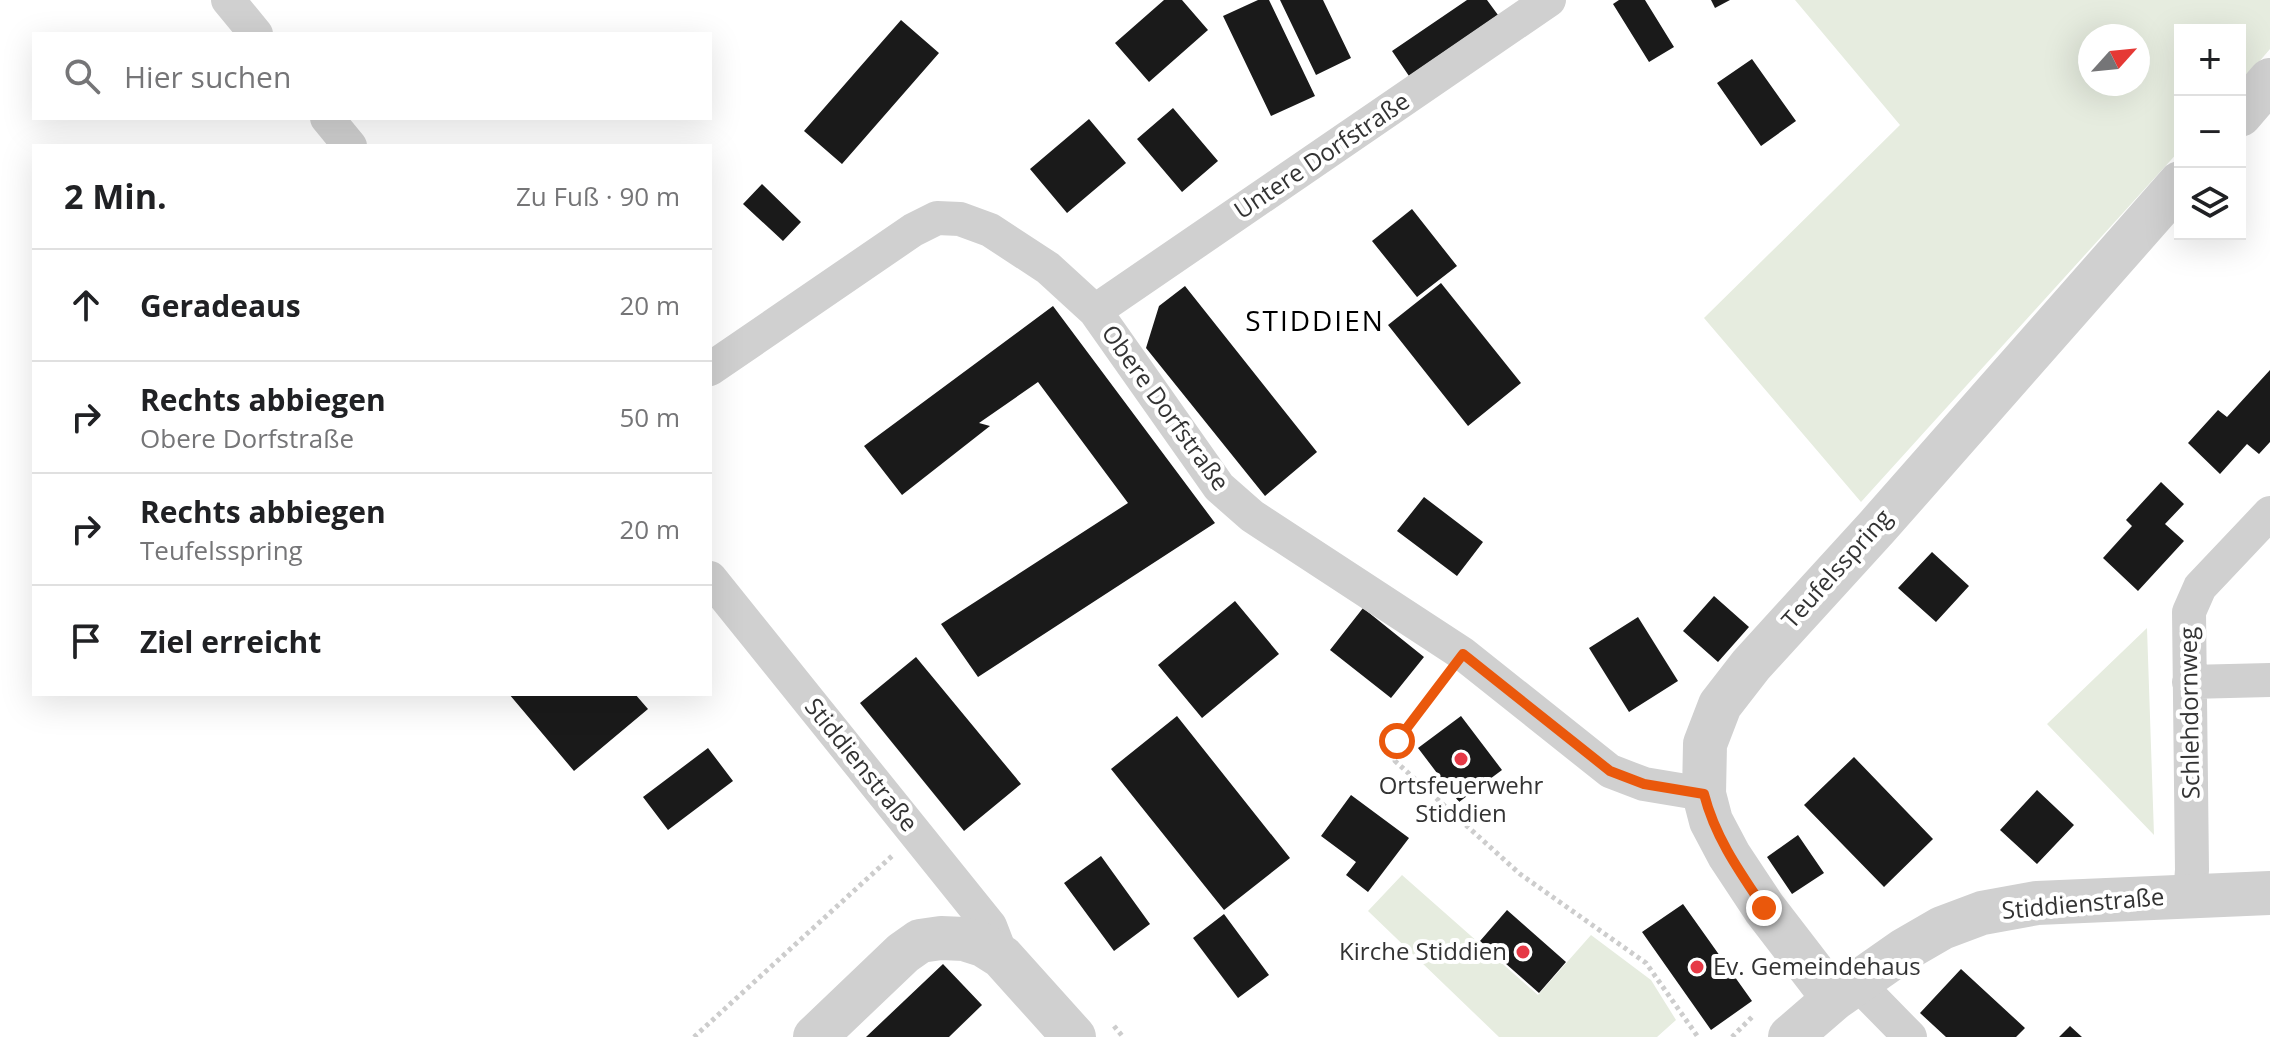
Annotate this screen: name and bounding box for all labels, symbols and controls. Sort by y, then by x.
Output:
north arrow [2078,24,2150,96]
map controls [2174,24,2246,240]
button: + [2174,24,2246,96]
search box [32,32,712,120]
icon: search [60,54,104,98]
text: Hier suchen [124,56,291,97]
street label: Untere Dorfstraße [1227,84,1415,226]
button: − [2174,96,2246,168]
button: layers [2174,168,2246,240]
text: 2 Min. [64,173,167,219]
text: Zu Fuß · 90 m [516,178,680,214]
icon: ahead [64,283,108,327]
text: Geradeaus [140,285,301,326]
text: 20 m [619,287,680,323]
district label: STIDDIEN [1245,301,1385,339]
street label: Obere Dorfstraße [1095,317,1238,497]
text: Rechts abbiegen [140,379,386,420]
icon: right [64,395,108,439]
text: 50 m [619,399,680,435]
text: Obere Dorfstraße [140,420,354,456]
text: Rechts abbiegen [140,491,386,532]
street label: Teufelsspring [1773,501,1898,635]
icon: right [64,507,108,551]
text: 20 m [619,511,680,547]
text: Teufelsspring [140,532,303,568]
icon: arrive [64,619,108,663]
text: Ziel erreicht [140,621,321,662]
street label: Schlehdornweg [2170,627,2207,799]
street label: Stiddienstraße [798,690,926,838]
route start [1379,723,1415,759]
marker: Ortsfeuerwehr Stiddien [1452,750,1470,768]
place label: Ortsfeuerwehr Stiddien [1379,768,1544,829]
street label: Stiddienstraße [2000,879,2165,926]
route end [1746,890,1782,926]
place label: Kirche Stiddien [1339,934,1507,967]
marker: Kirche Stiddien [1514,943,1532,961]
place label: Ev. Gemeindehaus [1713,949,1921,982]
marker: Ev. Gemeindehaus [1688,958,1706,976]

